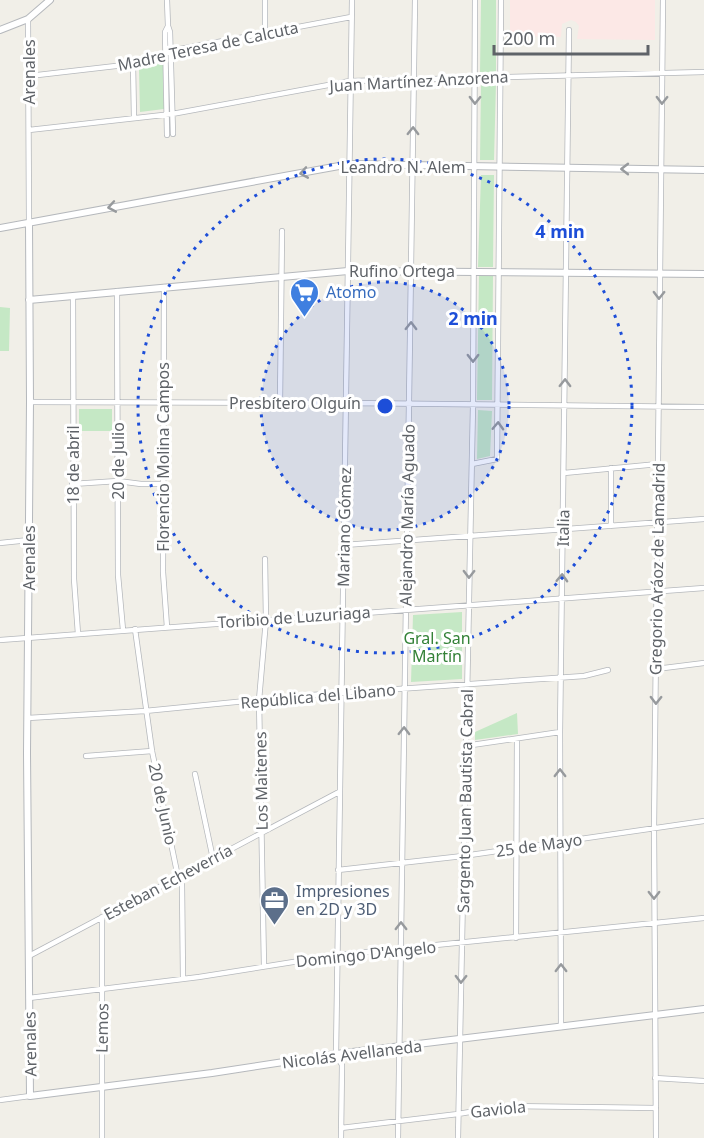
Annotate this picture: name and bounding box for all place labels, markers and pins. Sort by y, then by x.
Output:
supermarket icon: Atomo [289,276,321,318]
place label: Atomo [326,281,376,303]
centre of rings [375,396,395,416]
place label: Impresiones en 2D y 3D [296,880,390,920]
office icon: Impresiones en 2D y 3D [259,884,291,926]

